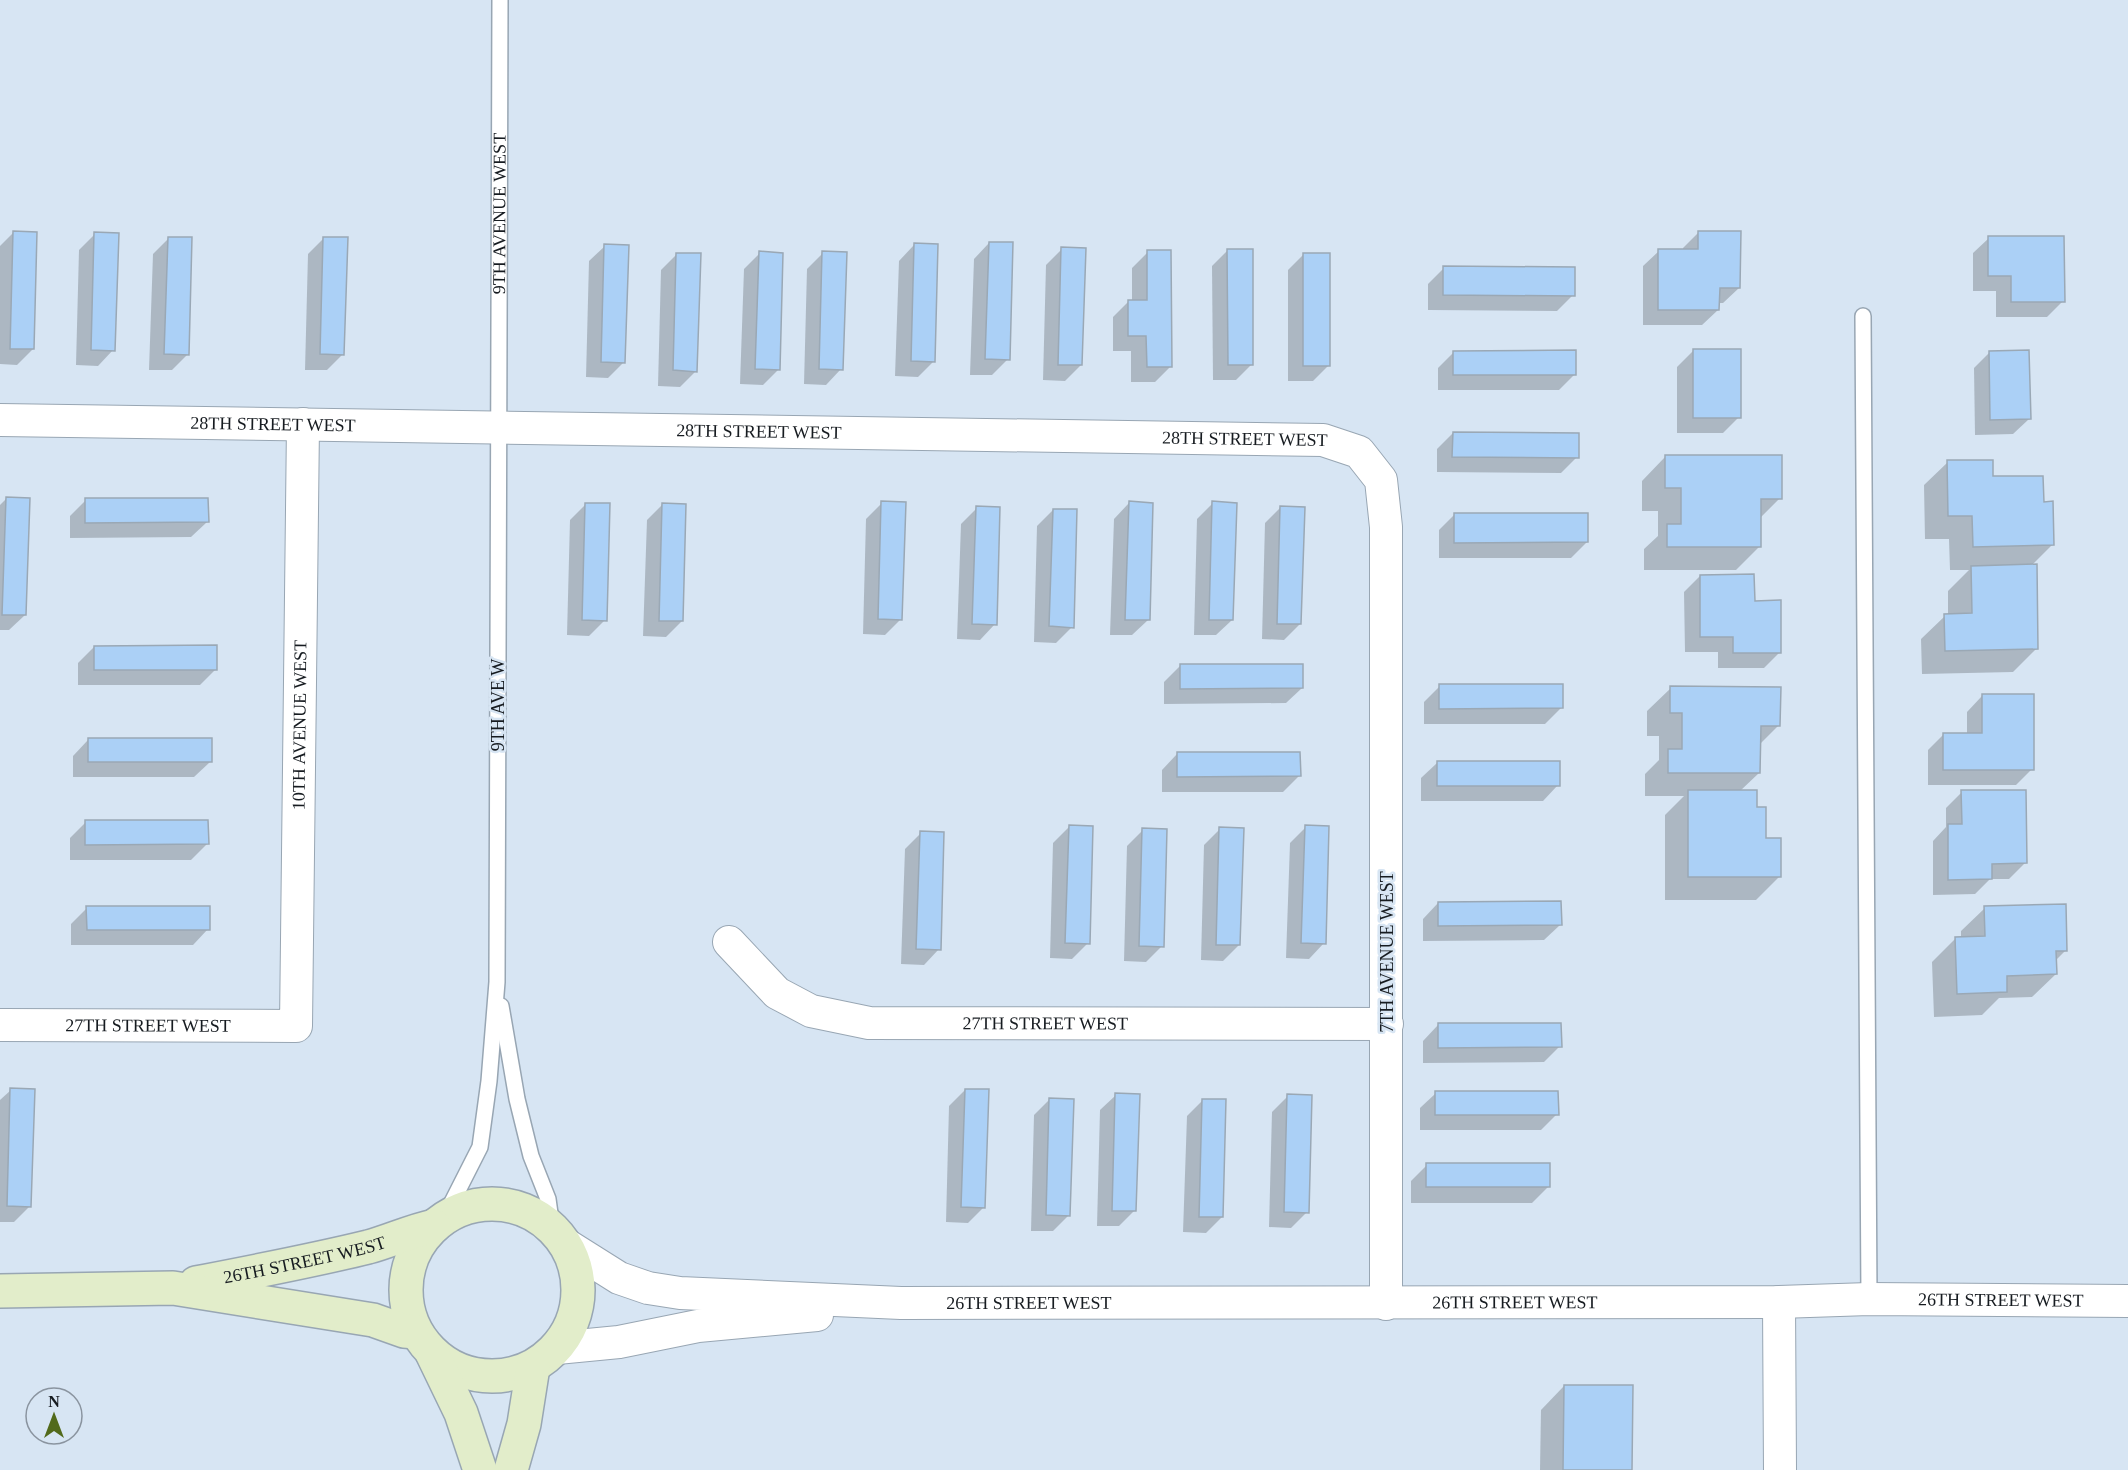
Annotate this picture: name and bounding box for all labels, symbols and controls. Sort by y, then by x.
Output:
street label: 9TH AVENUE WEST [489,133,510,294]
street label: 28TH STREET WEST [190,413,356,435]
street label: 28TH STREET WEST [676,420,842,443]
street label: 28TH STREET WEST [1162,428,1328,450]
street label: 10TH AVENUE WEST [289,640,310,810]
street label: 9TH AVE W [488,659,508,751]
street label: 7TH AVENUE WEST [1377,871,1397,1033]
street label: 27TH STREET WEST [963,1013,1128,1033]
street label: 27TH STREET WEST [65,1015,231,1036]
street label: 26TH STREET WEST [222,1232,388,1287]
street label: 26TH STREET WEST [1918,1289,2084,1311]
street label: 26TH STREET WEST [1432,1292,1598,1312]
street label: 26TH STREET WEST [946,1293,1112,1313]
north arrow [24,1386,84,1446]
text: N [48,1393,60,1410]

